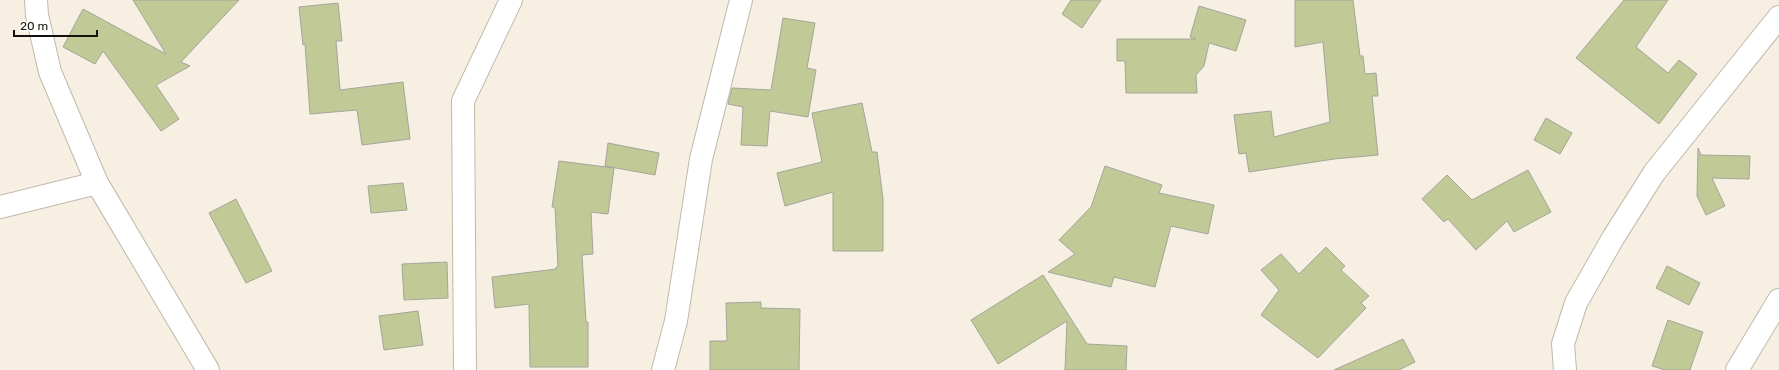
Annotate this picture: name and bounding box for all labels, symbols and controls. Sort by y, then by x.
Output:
scale bar [14,12,97,38]
text: 20 m [20,19,48,33]

